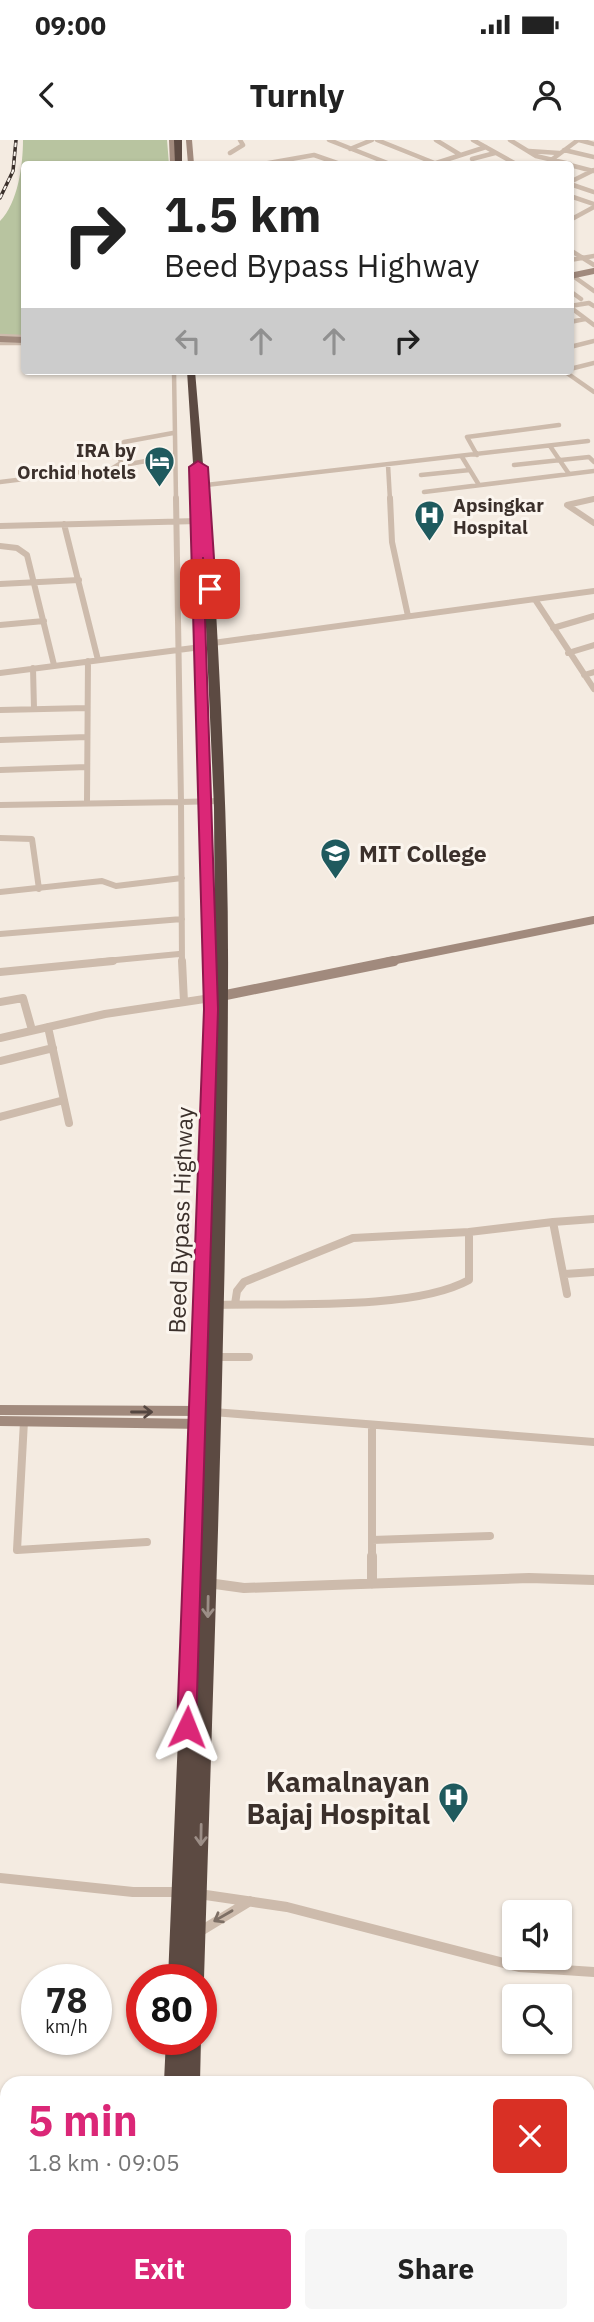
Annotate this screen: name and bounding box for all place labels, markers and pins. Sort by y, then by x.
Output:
place label: IRA by Orchid hotels [17,438,137,484]
hotel icon: IRA by Orchid hotels [142,444,176,488]
place label: Apsingkar Hospital [453,493,544,539]
hospital icon: Apsingkar Hospital [413,499,447,543]
pin [180,559,240,619]
school or university icon: MIT College [319,836,353,880]
place label: MIT College [359,838,487,868]
place label: Kamalnayan Bajaj Hospital [246,1763,430,1832]
hospital icon: Kamalnayan Bajaj Hospital [436,1780,470,1824]

